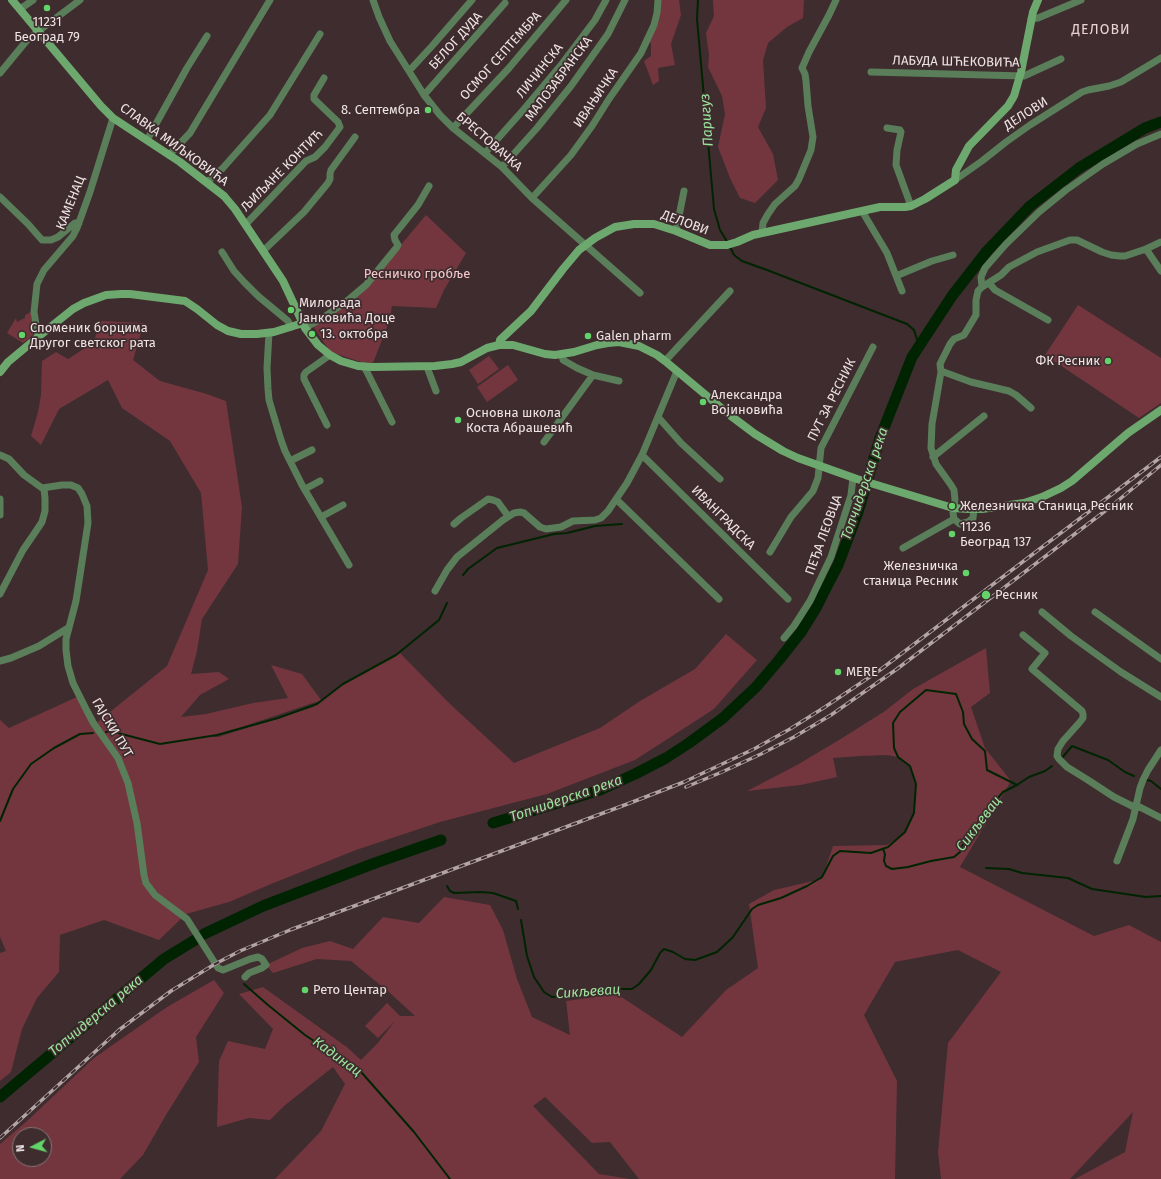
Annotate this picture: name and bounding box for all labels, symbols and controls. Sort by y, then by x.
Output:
marker: 11231 Београд 79 [42,3,52,13]
street label: ОСМОГ СЕПТЕМБРА [457,8,545,104]
street label: БЕЛОГ ДУДА [426,9,486,73]
place label: 11231 Београд 79 [14,14,80,45]
district label: ДЕЛОВИ [1071,22,1131,38]
street label: МАЛОЗАБРАНСКА [522,34,596,124]
street label: ЛИЧИНСКА [513,41,567,101]
street label: ЛАБУДА ШЋЕКОВИЋА [892,53,1020,71]
street label: ИВАЊИЧКА [570,65,622,131]
water label: Паригуз [697,93,717,147]
street label: ДЕЛОВИ [1001,94,1051,134]
street label: СЛАВКА МИЉКОВИЋА [117,100,231,190]
place label: 8. Септембра [341,102,420,118]
marker: 8. Септембра [423,105,433,115]
street label: БРЕСТОВАЧКА [453,109,525,175]
street label: ЉИЉАНЕ КОНТИЋ [238,127,326,215]
street label: КАМЕНАЦ [53,174,89,232]
street label: ДЕЛОВИ [659,207,711,239]
park label: Ресничко гробље [364,266,470,282]
place label: Милорада Јанковића Доце [299,295,395,326]
marker: Милорада Јанковића Доце [286,305,296,315]
place label: Споменик борцима Другог светског рата [30,320,156,351]
place label: 13. октобра [320,326,388,342]
place label: Galen pharm [596,328,672,344]
marker: 13. октобра [307,329,317,339]
marker: Споменик борцима Другог светског рата [17,330,27,340]
marker: Galen pharm [583,331,593,341]
place label: ФК Ресник [1036,353,1100,369]
street label: ПУТ ЗА РЕСНИК [804,356,860,444]
marker: ФК Ресник [1103,356,1113,366]
place label: Александра Војиновића [711,387,783,418]
marker: Александра Војиновића [698,397,708,407]
place label: Основна школа Коста Абрашевић [466,405,573,436]
marker: Основна школа Коста Абрашевић [453,415,463,425]
water label: Топчидерска река [838,426,892,542]
street label: ИВАНГРАДСКА [688,483,758,553]
street label: ПЕЂА ЛЕОВЦА [802,493,846,577]
place label: Железничка Станица Ресник [960,498,1133,514]
marker: Железничка Станица Ресник [947,501,957,511]
place label: 11236 Београд 137 [960,519,1031,550]
marker: 11236 Београд 137 [947,529,957,539]
place label: Железничка станица Ресник [863,558,958,589]
marker: Железничка станица Ресник [961,568,971,578]
place label: Ресник [995,587,1038,603]
marker: Ресник [980,589,992,601]
place label: MERE [846,664,878,680]
marker: MERE [833,667,843,677]
street label: ГАЈСКИ ПУТ [88,695,136,761]
water label: Топчидерска река [508,772,624,826]
water label: Сикљевац [953,793,1005,855]
water label: Топчидерска река [45,972,147,1060]
water label: Сикљевац [555,981,621,1003]
place label: Рето Центар [313,982,387,998]
marker: Рето Центар [300,985,310,995]
water label: Кадинац [309,1034,365,1080]
north arrow [12,1127,52,1167]
text: N [14,1144,27,1153]

